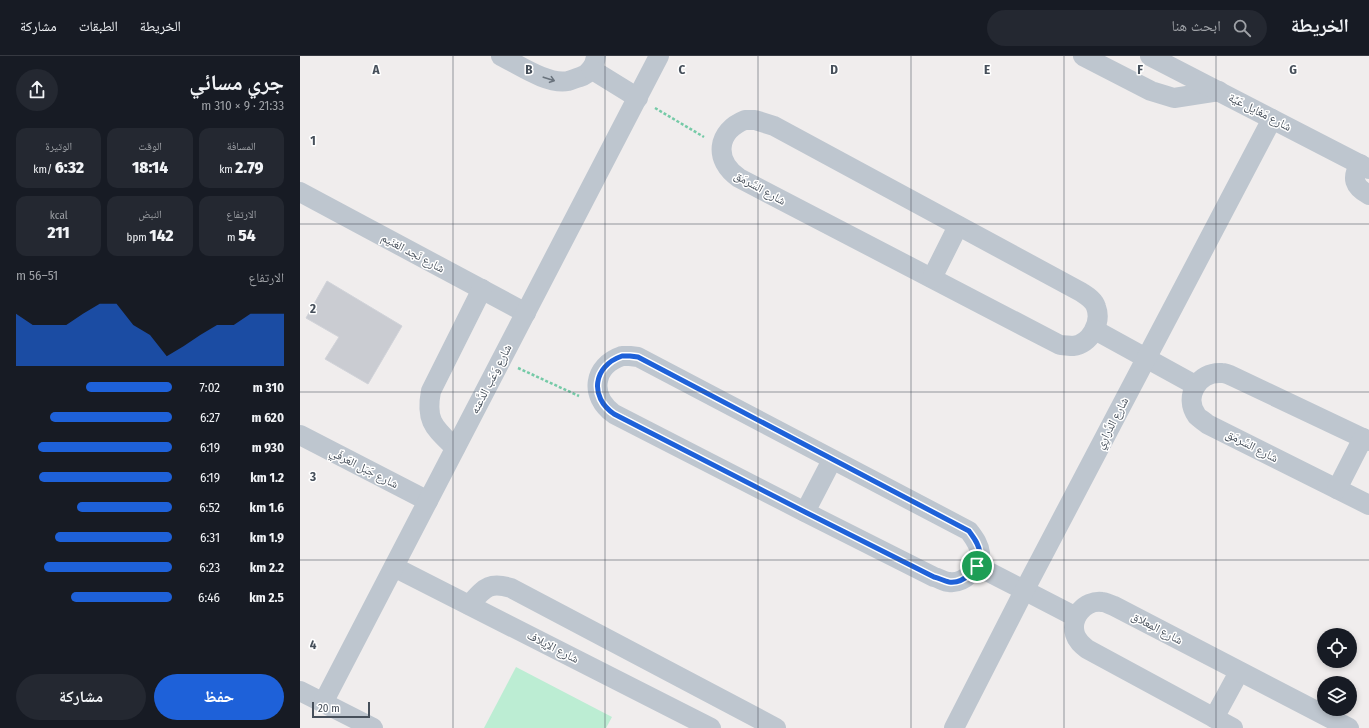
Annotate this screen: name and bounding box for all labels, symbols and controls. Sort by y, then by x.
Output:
search box [987,10,1267,46]
text: الخريطة [1291,14,1349,37]
text: ابحث هنا [1171,17,1221,35]
icon: search [1231,17,1253,39]
text: مشاركة [20,18,57,35]
text: الطبقات [79,18,118,35]
text: الخريطة [140,18,181,35]
text: A [371,62,380,77]
text: B [525,62,533,77]
text: C [679,62,686,77]
text: D [830,62,838,77]
text: E [984,62,990,77]
text: F [1137,62,1143,77]
text: G [1289,62,1297,77]
button: share [16,69,58,111]
text: جري مسائي [189,69,284,96]
one-way arrow [542,76,555,83]
street label: شارع مَغايل عَيَّة [1226,90,1294,135]
text: 21:33 · 9 × 310 m [201,98,284,113]
text: 1 [310,133,316,148]
text: الوتيرة [45,140,72,153]
text: الوقت [138,140,162,153]
text: المسافة [227,140,256,153]
text: 6:32 [55,157,84,178]
text: 18:14 [132,157,168,178]
text: 2.79 [235,157,264,178]
text: /km [33,163,55,176]
text: km [219,163,235,176]
street label: شارع السَّرمَق [731,168,788,209]
text: النبض [138,208,162,221]
text: الارتفاع [226,208,256,221]
text: kcal [50,209,68,222]
text: 211 [48,222,70,243]
text: 142 [149,225,173,246]
text: 54 [238,225,256,246]
street label: شارع نَجد الغنَيم [378,230,447,277]
text: bpm [127,231,149,244]
text: m [227,231,238,244]
text: 51–56 m [16,268,58,283]
text: الارتفاع [249,270,284,285]
text: 2 [309,301,316,316]
street label: شارع وَعَب الدَّعنه [468,342,515,416]
text: 7:02 [200,380,220,395]
text: 310 m [253,380,284,395]
street label: شارع الدَّرارِي [1093,395,1134,453]
text: 6:27 [200,410,220,425]
text: 620 m [252,410,284,425]
street label: شارع السَّرمَق [1223,427,1281,466]
text: 6:19 [200,440,220,455]
text: 930 m [252,440,284,455]
street label: شارع جَبَل العَرفَي [326,445,401,494]
text: 3 [309,469,316,484]
text: 6:19 [200,470,220,485]
text: 1.2 km [250,470,284,485]
text: 6:52 [199,500,220,515]
text: 1.6 km [250,500,284,515]
text: 6:31 [200,530,220,545]
text: 1.9 km [250,530,284,545]
pin [960,549,994,583]
icon: arrive [966,555,988,577]
text: 6:23 [199,560,220,575]
text: 2.2 km [250,560,284,575]
text: 6:46 [198,590,220,605]
text: 2.5 km [249,590,284,605]
street label: شارع المِعلاق [1129,609,1185,648]
street label: شارع الإيلاف [524,628,581,667]
map controls [1317,628,1357,716]
button: locate [1317,628,1357,668]
text: 4 [310,637,317,652]
button: مشاركة [16,674,146,720]
button: حفظ [154,674,284,720]
button: layers [1317,676,1357,716]
scale bar [312,700,370,719]
text: 20 m [318,702,340,715]

